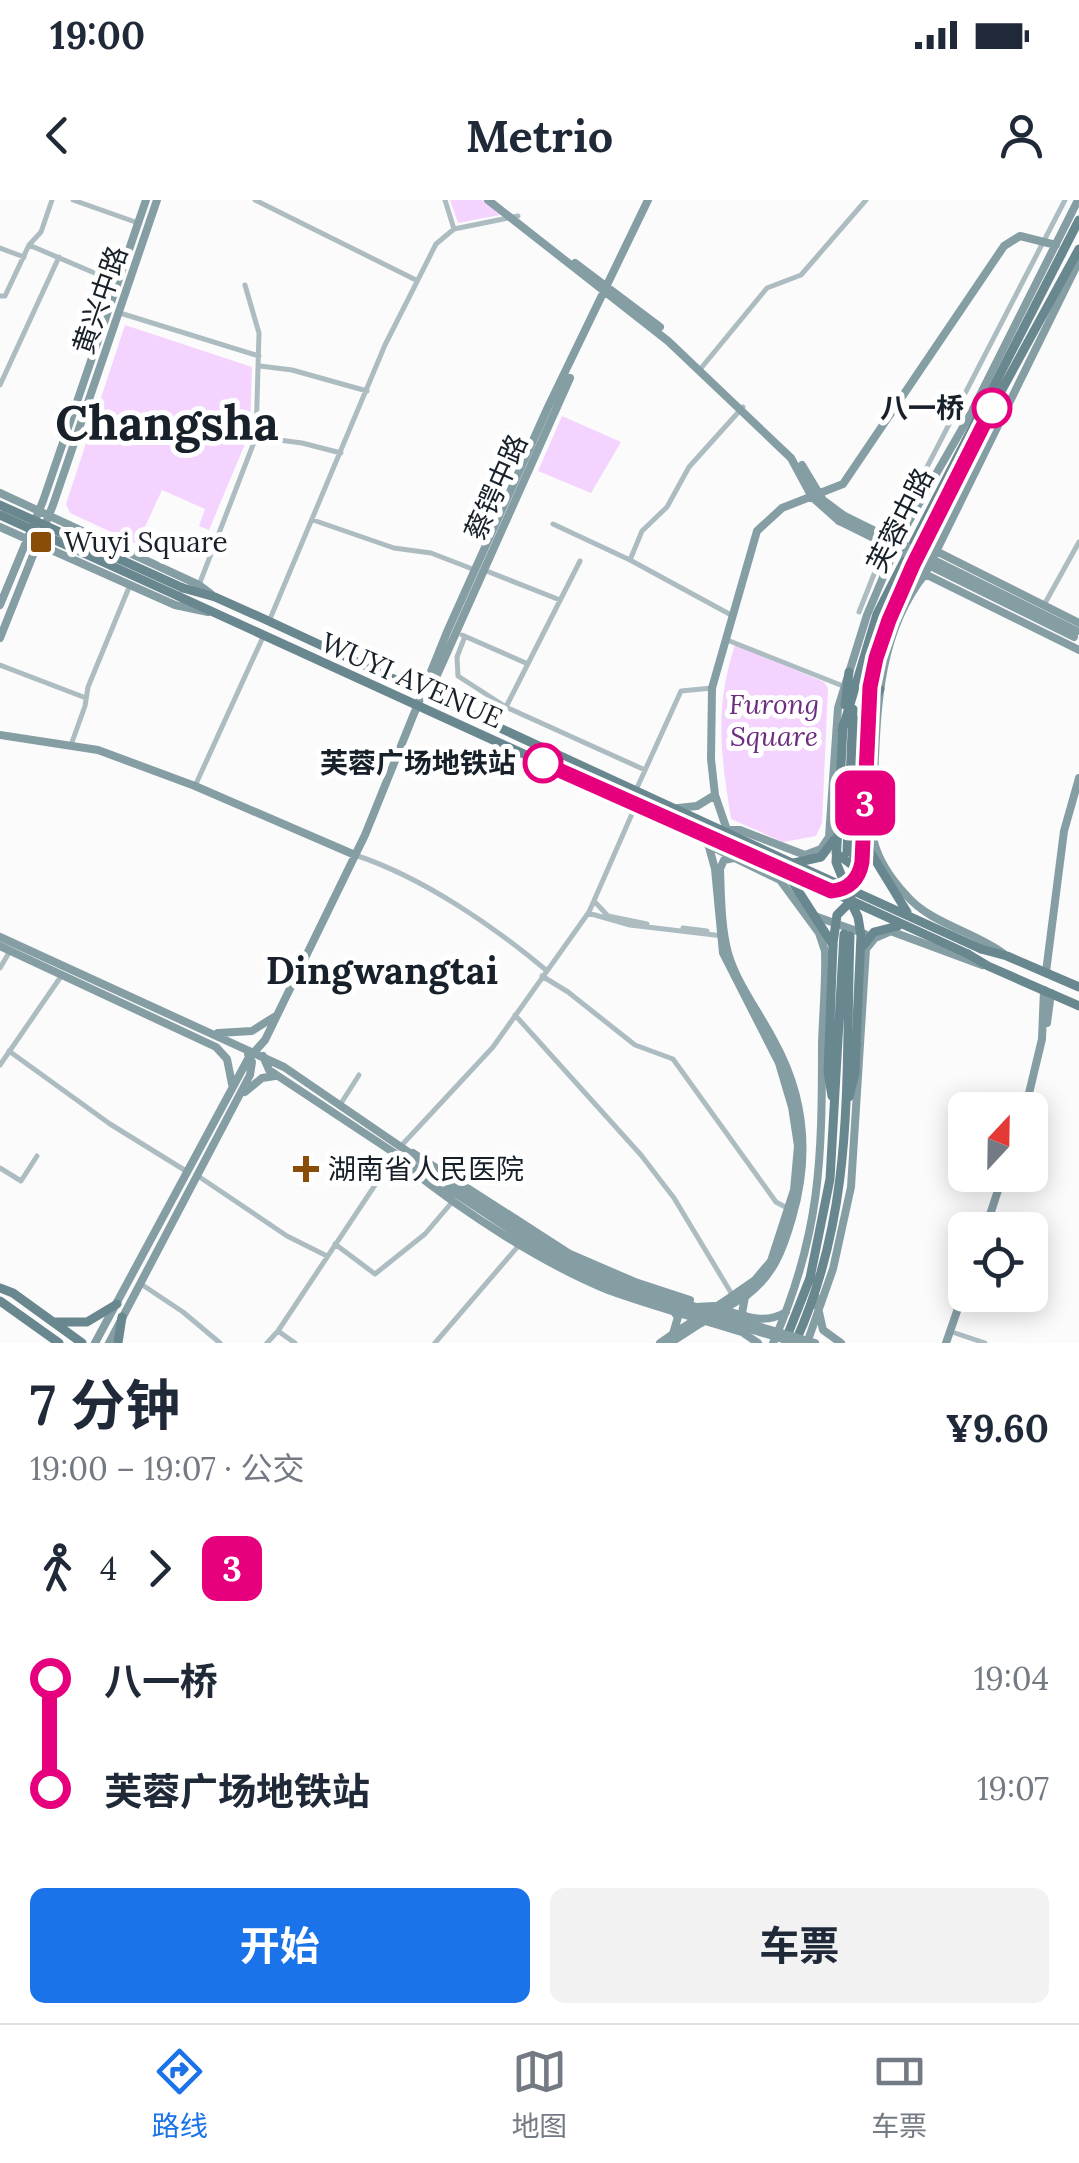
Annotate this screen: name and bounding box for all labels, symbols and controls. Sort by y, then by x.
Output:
text: 19:00 [50,11,145,59]
text: Metrio [466,107,613,164]
icon: back [30,108,85,163]
icon: person [994,108,1049,163]
street label: 黄兴中路 [65,241,135,359]
marker: 八一桥 [973,389,1011,427]
place label: 八一桥 [880,390,964,426]
district label: Changsha [55,392,279,453]
street label: 蔡锷中路 [457,429,535,545]
street label: 芙蓉中路 [859,462,941,578]
place label: Wuyi Square [64,524,228,560]
marker: Wuyi Square [28,529,54,555]
street label: WUYI AVENUE [315,624,509,736]
park label: Furong Square [729,686,819,754]
marker: 芙蓉广场地铁站 [524,744,562,782]
place label: 芙蓉广场地铁站 [320,745,516,781]
line badge: 3 [832,770,898,836]
text: 3 [855,781,875,826]
district label: Dingwangtai [266,946,498,995]
north arrow [948,1092,1048,1192]
map controls [948,1092,1048,1312]
place label: 湖南省人民医院 [328,1151,524,1187]
marker: 湖南省人民医院 [293,1156,319,1182]
button: locate [948,1212,1048,1312]
text: 7 分钟 [30,1370,180,1440]
text: ¥9.60 [945,1404,1049,1452]
text: 19:00 – 19:07 · 公交 [30,1448,305,1489]
icon: walk [30,1541,85,1596]
icon: forward [132,1541,187,1596]
text: 3 [222,1546,242,1591]
text: 4 [100,1548,117,1589]
text: 八一桥 [104,1657,218,1705]
text: 19:04 [974,1658,1049,1699]
text: 芙蓉广场地铁站 [104,1767,370,1815]
text: 19:07 [977,1768,1049,1809]
button: 开始 [30,1888,530,2003]
button: 车票 [550,1888,1049,2003]
tab: 路线 [152,2044,208,2144]
tab: 地图 [511,2044,567,2144]
tab: 车票 [871,2044,927,2144]

